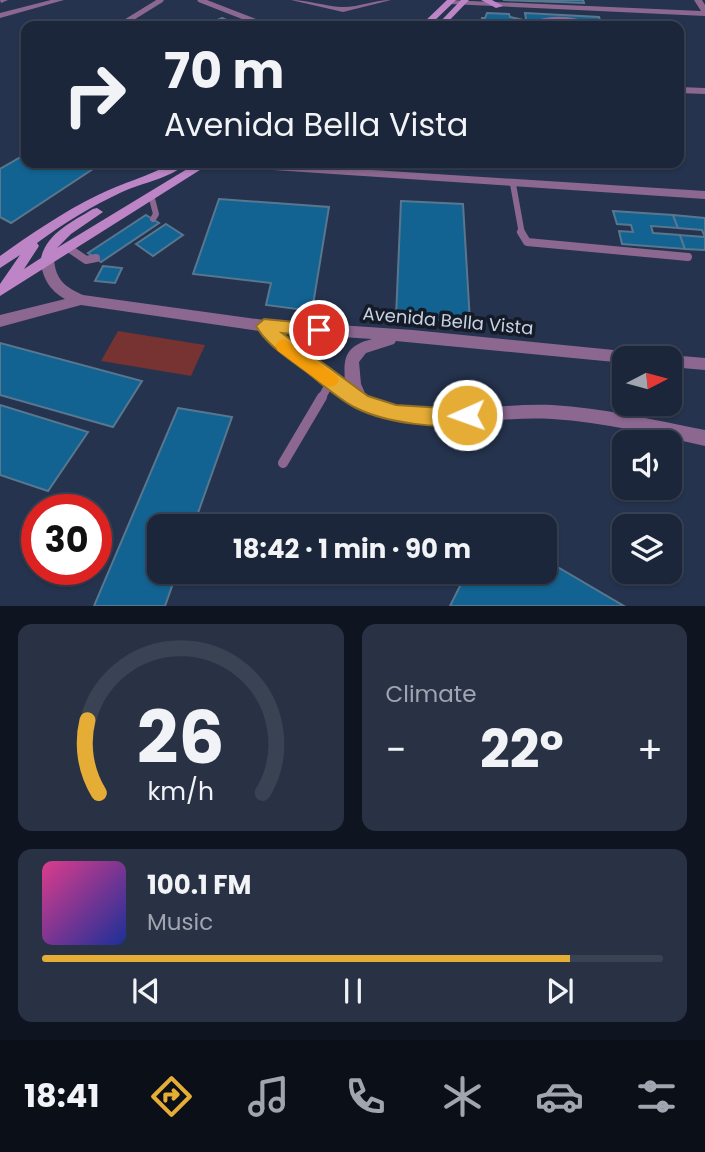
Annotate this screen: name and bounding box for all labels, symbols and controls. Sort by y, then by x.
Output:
text: 70 m [164,37,284,105]
icon: right [49,49,140,140]
text: Avenida Bella Vista [164,102,468,147]
pin [289,300,349,360]
street label: Avenida Bella Vista [362,301,534,340]
icon: arrive [300,311,338,349]
north arrow [612,346,682,416]
map controls [612,346,682,584]
position arrow [430,378,504,452]
button: sound [612,430,682,500]
speed limit sign: 30 [21,494,112,585]
button: layers [612,514,682,584]
text: 18:42 · 1 min · 90 m [233,531,471,567]
text: Climate [386,678,476,710]
text: 26 [137,688,225,789]
text: 22° [480,713,563,786]
text: − [386,723,406,776]
text: + [637,723,663,776]
text: km/h [147,774,214,809]
text: 100.1 FM [147,867,251,903]
text: Music [147,906,213,938]
icon: previous [127,972,165,1010]
icon: pause [334,972,372,1010]
icon: next [541,972,579,1010]
icon: directions [147,1072,196,1121]
icon: music [244,1072,293,1121]
icon: phone [341,1072,390,1121]
icon: climate [438,1072,487,1121]
icon: car [535,1072,584,1121]
icon: filters [632,1072,681,1121]
text: 18:41 [24,1073,100,1118]

